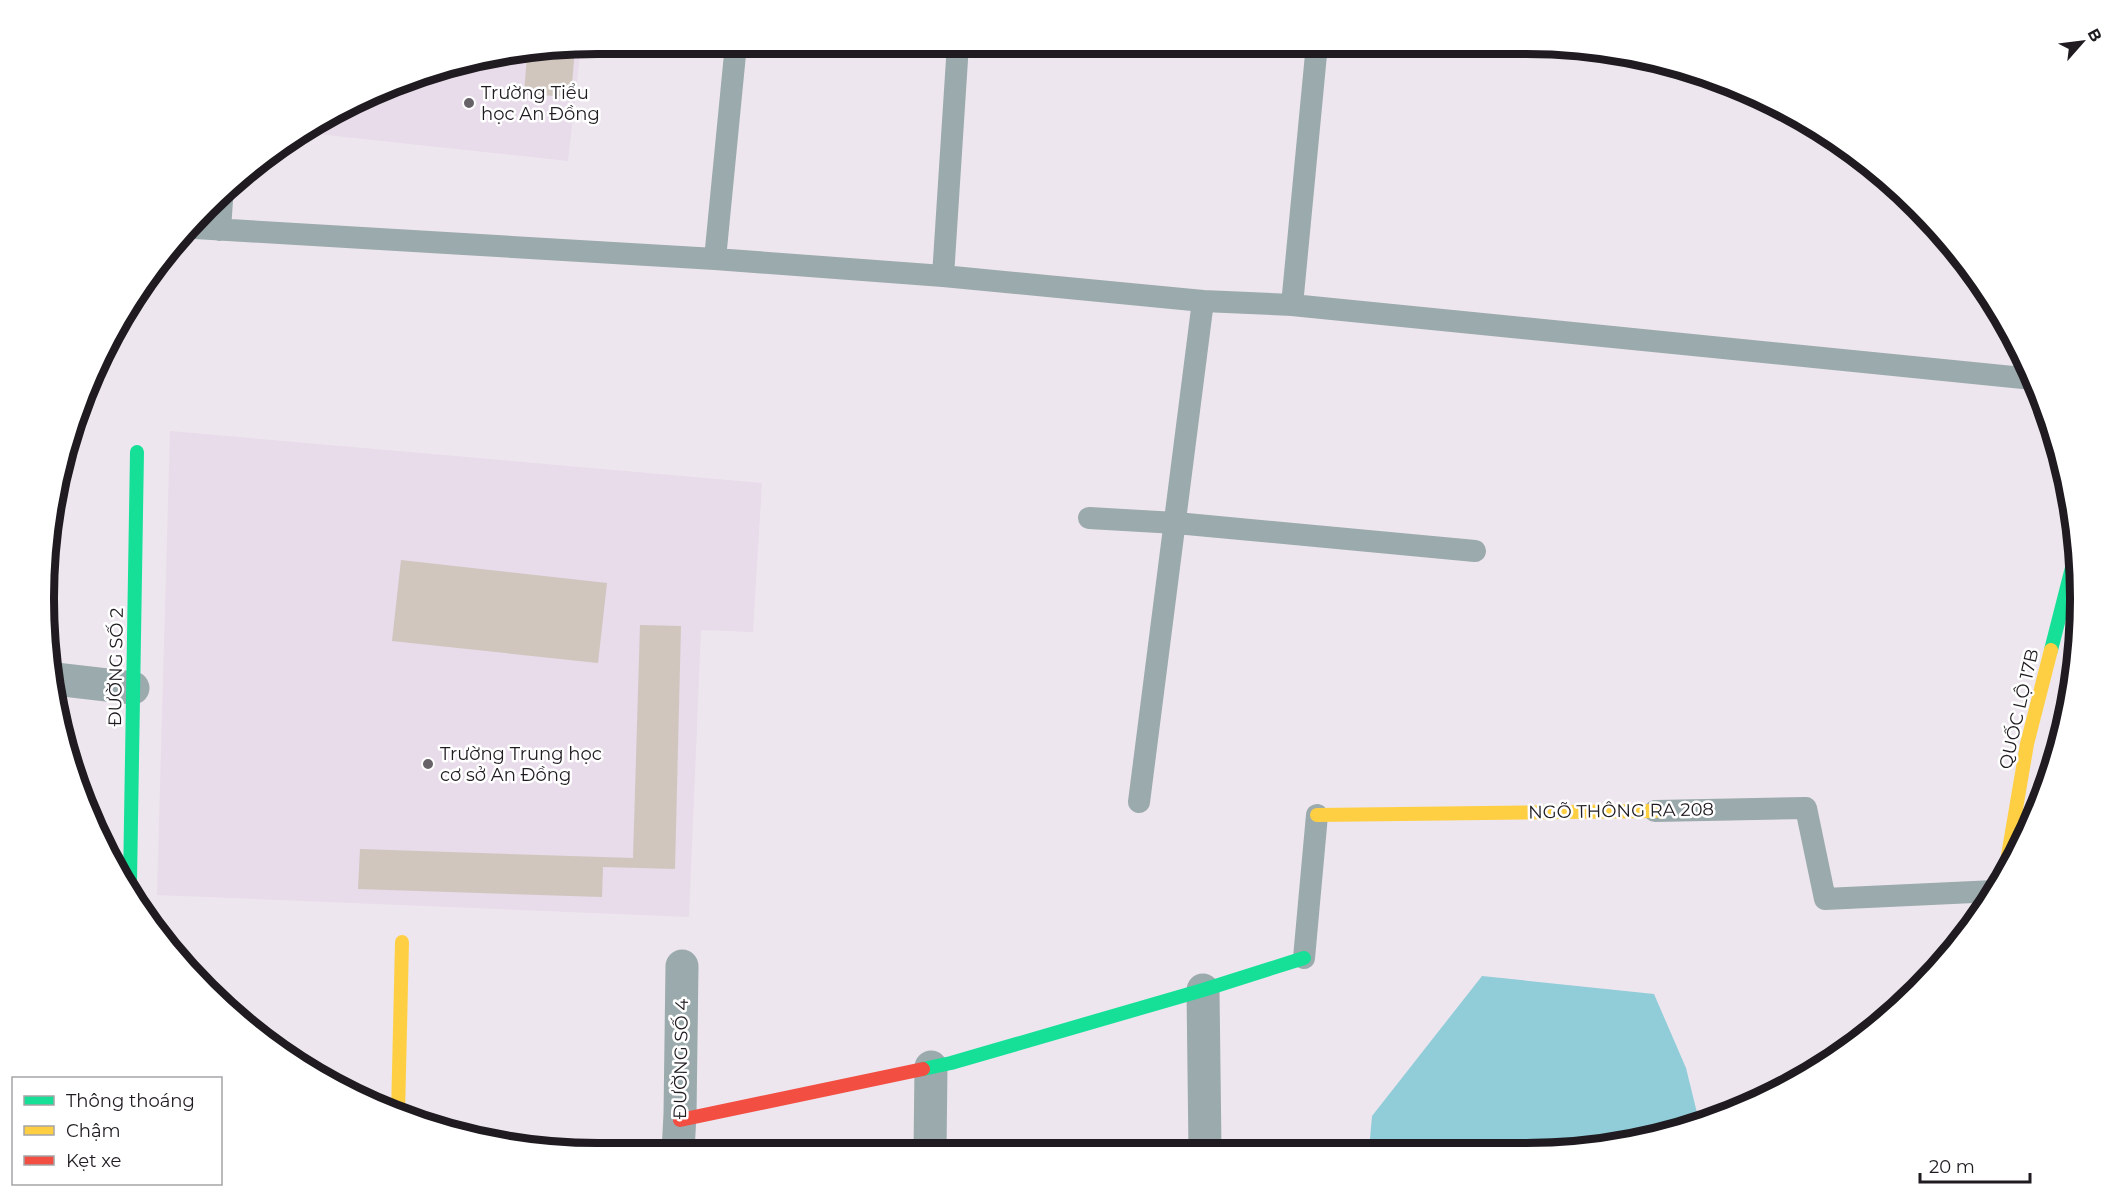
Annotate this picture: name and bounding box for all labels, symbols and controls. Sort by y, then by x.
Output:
north arrow [2052,12,2112,72]
text: B [2084,25,2106,45]
place label: Trường Tiểu học An Đồng [481,82,600,125]
marker: Trường Tiểu học An Đồng [462,96,476,110]
street label: ĐƯỜNG SỐ 2 [103,607,128,727]
street label: QUỐC LỘ 17B [1993,646,2044,771]
place label: Trường Trung học cơ sở An Đồng [440,743,602,786]
marker: Trường Trung học cơ sở An Đồng [421,757,435,771]
street label: NGÕ THÔNG RA 208 [1528,798,1714,824]
street label: ĐƯỜNG SỐ 4 [668,998,693,1119]
legend [12,1077,222,1185]
text: Thông thoáng [66,1090,195,1112]
text: Chậm [66,1120,121,1142]
scale bar [1920,1146,2030,1184]
text: Kẹt xe [66,1150,122,1172]
text: 20 m [1929,1156,1975,1178]

